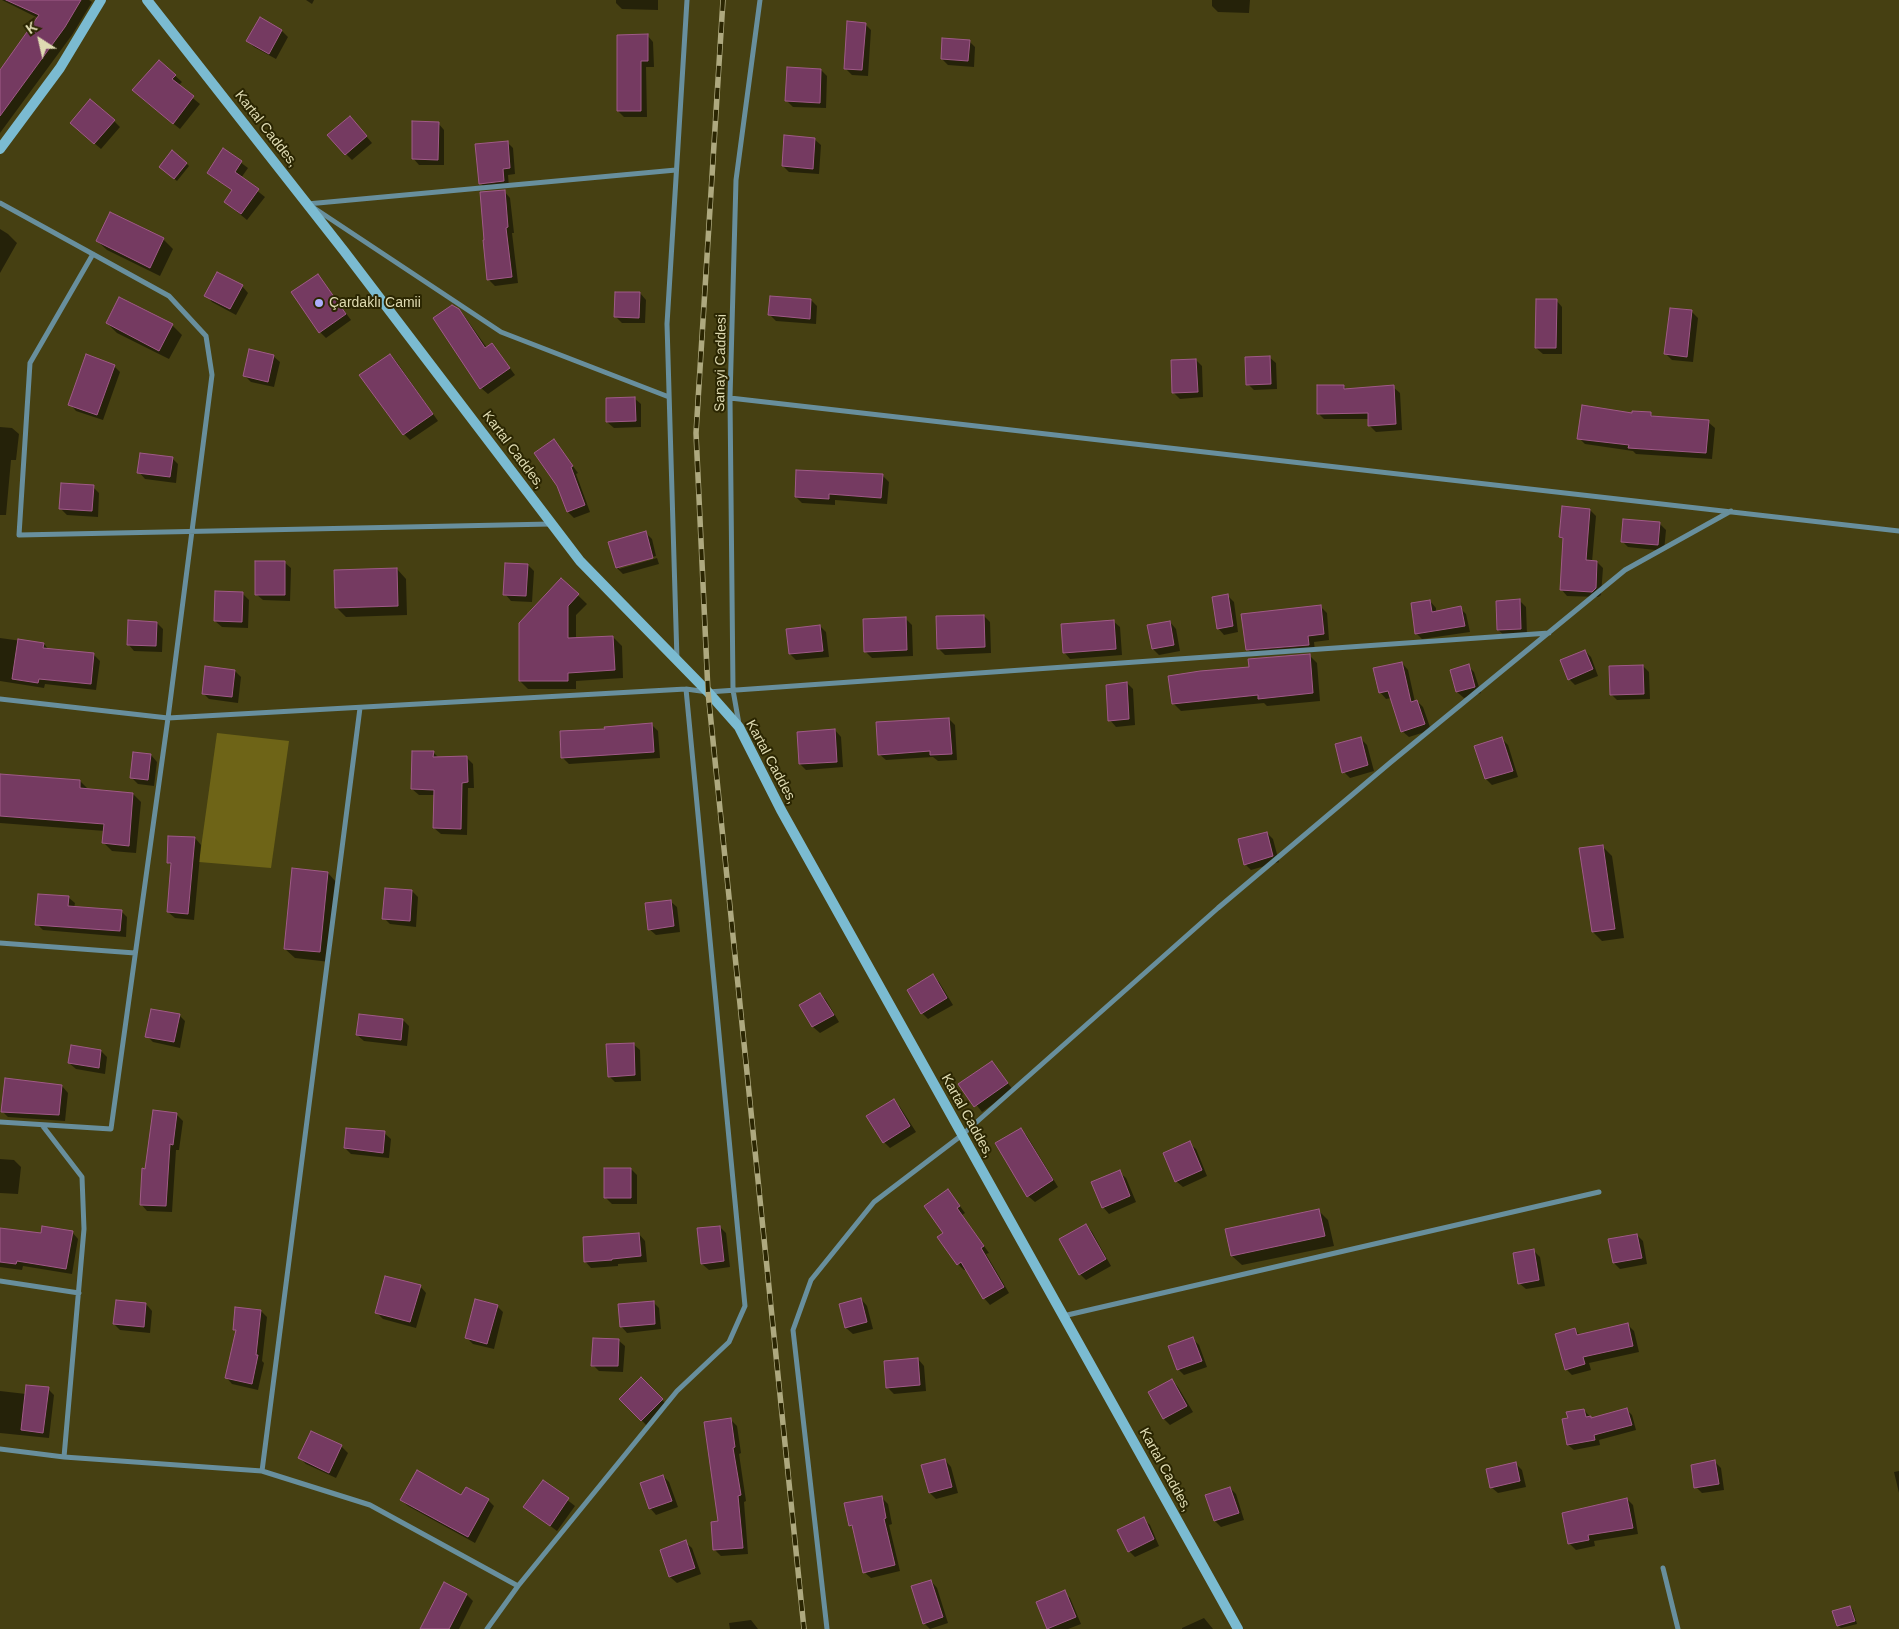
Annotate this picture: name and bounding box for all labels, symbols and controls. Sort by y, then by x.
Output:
north arrow [15,15,65,65]
text: K [23,18,40,37]
street label: Kartal Caddes, [231,87,301,171]
place label: Çardaklı Camii [329,295,421,311]
marker: Çardaklı Camii [313,297,325,309]
street label: Sanayi Caddesi [712,314,730,412]
street label: Kartal Caddes, [478,408,548,492]
street label: Kartal Caddes, [742,717,800,807]
street label: Kartal Caddes, [937,1071,997,1161]
street label: Kartal Caddes, [1135,1425,1195,1515]

